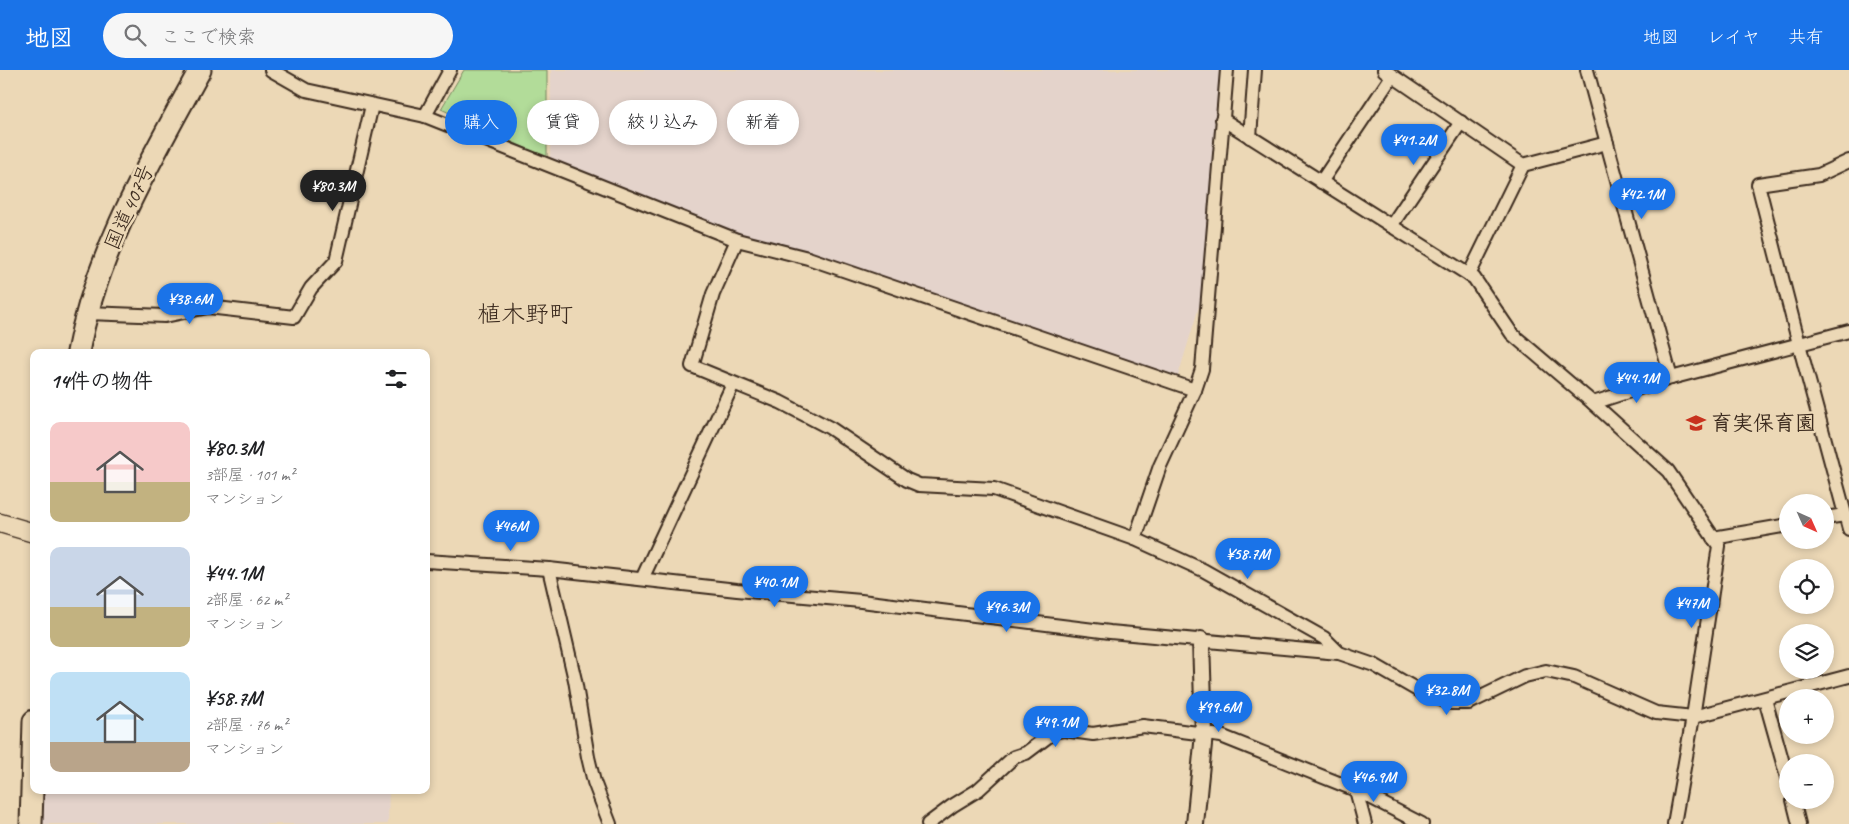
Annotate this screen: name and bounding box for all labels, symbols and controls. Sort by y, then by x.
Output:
search box [103,13,453,58]
icon: search [121,21,149,49]
text: 地図 [25,23,73,53]
text: ここで検索 [161,25,256,49]
text: 地図 [1643,26,1679,48]
text: レイヤ [1707,26,1760,48]
text: 共有 [1788,26,1824,48]
chip: 購入 [445,100,517,145]
chip: 賃貸 [527,100,599,145]
chip: 絞り込み [609,100,717,145]
chip: 新着 [727,100,799,145]
pin: ¥41.2M [1373,124,1455,166]
text: ¥41.2M [1392,130,1436,150]
street label: 国道407号 [99,160,159,254]
pin: ¥80.3M [292,170,374,212]
text: ¥80.3M [311,176,355,196]
pin: ¥42.1M [1601,178,1683,220]
text: ¥42.1M [1620,184,1664,204]
pin: ¥38.6M [149,282,231,325]
text: ¥38.6M [168,289,212,309]
district label: 植木野町 [477,299,573,329]
pin: ¥44.1M [1596,362,1678,404]
icon: filters [382,365,410,393]
text: 14件の物件 [50,368,153,394]
text: ¥44.1M [1615,368,1659,388]
place label: 育実保育園 [1711,410,1816,436]
school or university icon: 育実保育園 [1685,412,1707,434]
text: ¥80.3M [205,435,262,461]
icon: home [90,442,150,502]
text: 3部屋 · 101 m² [205,465,295,485]
text: マンション [205,489,284,509]
north arrow [1779,494,1834,549]
map controls [1779,494,1834,809]
pin: ¥46M [481,510,541,552]
text: ¥46M [494,516,528,536]
pin: ¥58.7M [1207,538,1289,580]
text: ¥58.7M [1226,544,1270,564]
button: locate [1779,559,1834,614]
text: ¥44.1M [205,560,262,586]
pin: ¥40.1M [734,566,816,608]
icon: home [90,567,150,627]
text: ¥40.1M [753,572,797,592]
pin: ¥47M [1662,586,1722,629]
text: 2部屋 · 62 m² [205,590,287,610]
pin: ¥96.3M [966,590,1048,633]
text: ¥47M [1675,593,1709,613]
text: ¥96.3M [985,597,1029,617]
text: マンション [205,614,284,634]
button: layers [1779,624,1834,679]
pin: ¥32.8M [1406,674,1488,716]
text: ¥32.8M [1425,680,1469,700]
text: ¥58.7M [205,685,262,711]
button: + [1779,689,1834,744]
pin: ¥99.6M [1178,690,1260,733]
icon: home [90,692,150,752]
text: ¥99.6M [1197,697,1241,717]
pin: ¥49.1M [1015,706,1097,748]
text: ¥49.1M [1034,712,1078,732]
text: 2部屋 · 76 m² [205,715,287,735]
text: マンション [205,739,284,759]
button: − [1779,754,1834,809]
pin: ¥46.9M [1333,760,1415,803]
text: ¥46.9M [1352,767,1396,787]

